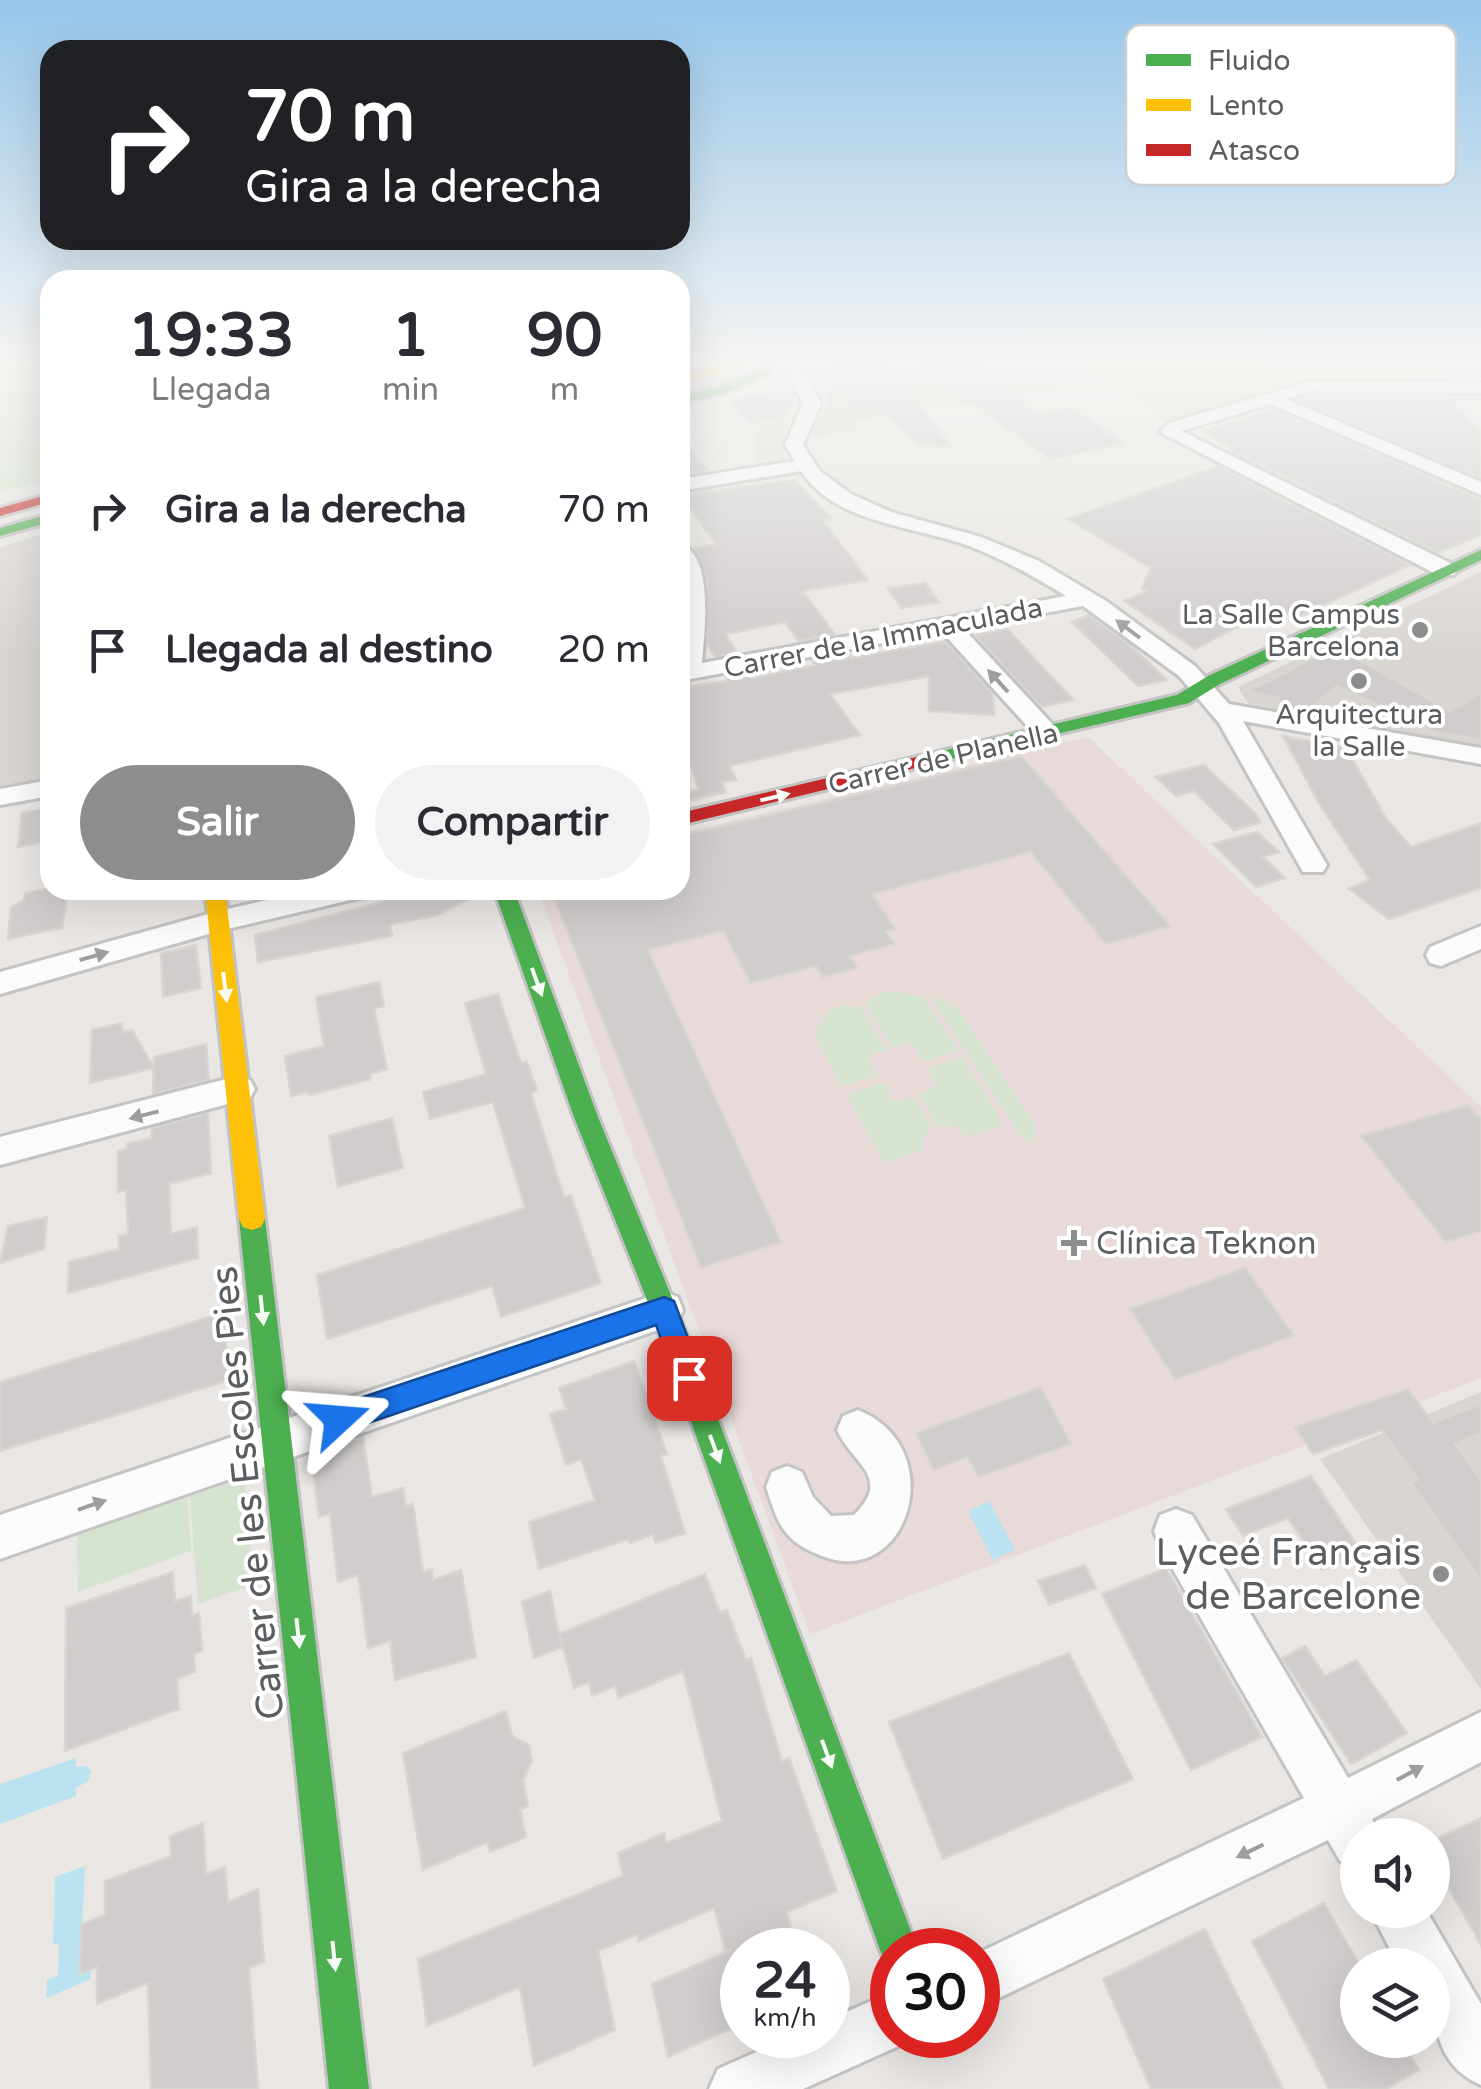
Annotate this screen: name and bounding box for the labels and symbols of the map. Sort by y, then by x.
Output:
legend [1126,25,1456,185]
text: Fluido [1208,44,1291,78]
text: Lento [1208,89,1284,123]
text: Atasco [1208,134,1300,168]
street label: Carrer de la Immaculada [721,590,1045,686]
place label: La Salle Campus Barcelona [1182,598,1400,664]
one-way arrow [1115,619,1141,639]
marker: La Salle Campus Barcelona [1409,619,1431,641]
one-way arrow [987,669,1009,694]
marker: Arquitectura la Salle [1348,670,1370,692]
place label: Arquitectura la Salle [1275,698,1443,764]
street label: Carrer de Planella [825,716,1061,802]
one-way arrow [760,789,791,804]
one-way arrow [79,948,110,964]
one-way arrow [530,967,545,997]
one-way arrow [217,972,233,1003]
one-way arrow [128,1108,159,1123]
place label: Clínica Teknon [1096,1225,1316,1263]
marker: Clínica Teknon [1061,1230,1087,1256]
street label: Carrer de les Escoles Pies [201,1264,295,1722]
one-way arrow [254,1294,270,1326]
pin [647,1336,732,1421]
position arrow [287,1367,391,1471]
one-way arrow [708,1434,723,1464]
one-way arrow [77,1496,107,1511]
place label: Lyceé Français de Barcelone [1156,1530,1421,1620]
marker: Lyceé Français de Barcelone [1430,1563,1452,1585]
one-way arrow [290,1617,306,1649]
one-way arrow [820,1740,835,1770]
one-way arrow [1395,1765,1424,1782]
one-way arrow [1235,1842,1264,1859]
speed limit sign: 30 [870,1928,1000,2058]
one-way arrow [326,1940,342,1972]

